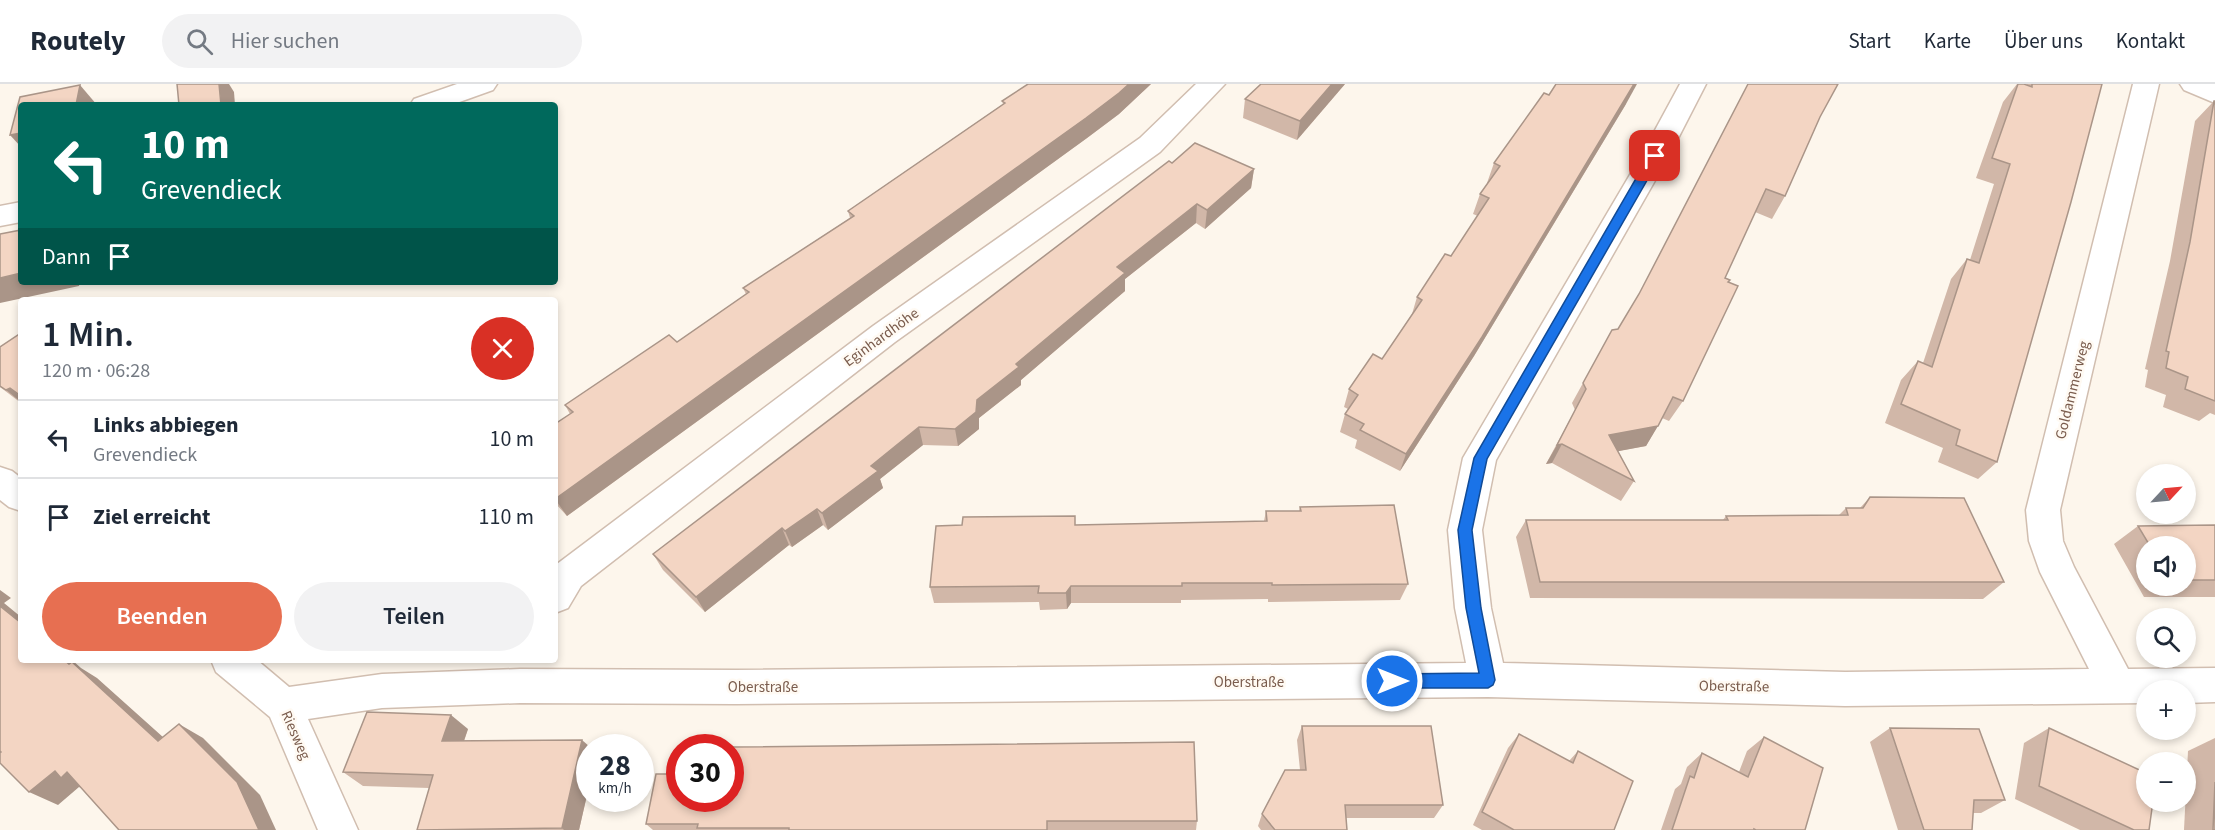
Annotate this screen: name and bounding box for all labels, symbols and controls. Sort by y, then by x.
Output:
search box [162,14,582,68]
text: Routely [30,21,126,61]
icon: search [183,25,216,58]
text: Hier suchen [231,25,340,57]
text: Start [1848,26,1891,56]
text: Karte [1924,26,1971,56]
text: Über uns [2004,26,2083,56]
text: Kontakt [2116,26,2185,56]
text: 10 m [141,115,230,175]
icon: left [42,126,120,204]
pin [1629,130,1680,181]
icon: arrive [1638,139,1671,172]
text: Grevendieck [141,171,282,210]
icon: arrive [103,240,136,273]
text: Dann [42,241,91,273]
street label: Eginhardhöhe [839,303,923,372]
text: 1 Min. [42,309,134,360]
button: close [471,317,534,380]
street label: Goldammerweg [2050,338,2095,441]
text: 120 m · 06:28 [42,357,150,385]
text: Links abbiegen [93,409,239,441]
icon: left [42,423,75,456]
text: 10 m [489,423,534,455]
text: Grevendieck [93,441,197,469]
north arrow [2136,464,2196,524]
map controls [2136,464,2196,812]
icon: arrive [42,501,75,534]
text: Ziel erreicht [93,501,211,533]
text: 110 m [479,501,534,533]
button: sound [2136,536,2196,596]
button: Beenden [42,582,282,651]
button: Teilen [294,582,534,651]
button: search [2136,608,2196,668]
position arrow [1360,649,1424,713]
street label: Oberstraße [1214,672,1284,693]
street label: Oberstraße [1699,675,1769,698]
street label: Oberstraße [728,677,798,698]
button: + [2136,680,2196,740]
street label: Riesweg [275,707,316,763]
speed limit sign: 30 [666,734,744,812]
text: 28 [599,744,631,787]
button: − [2136,752,2196,812]
text: km/h [598,778,632,799]

